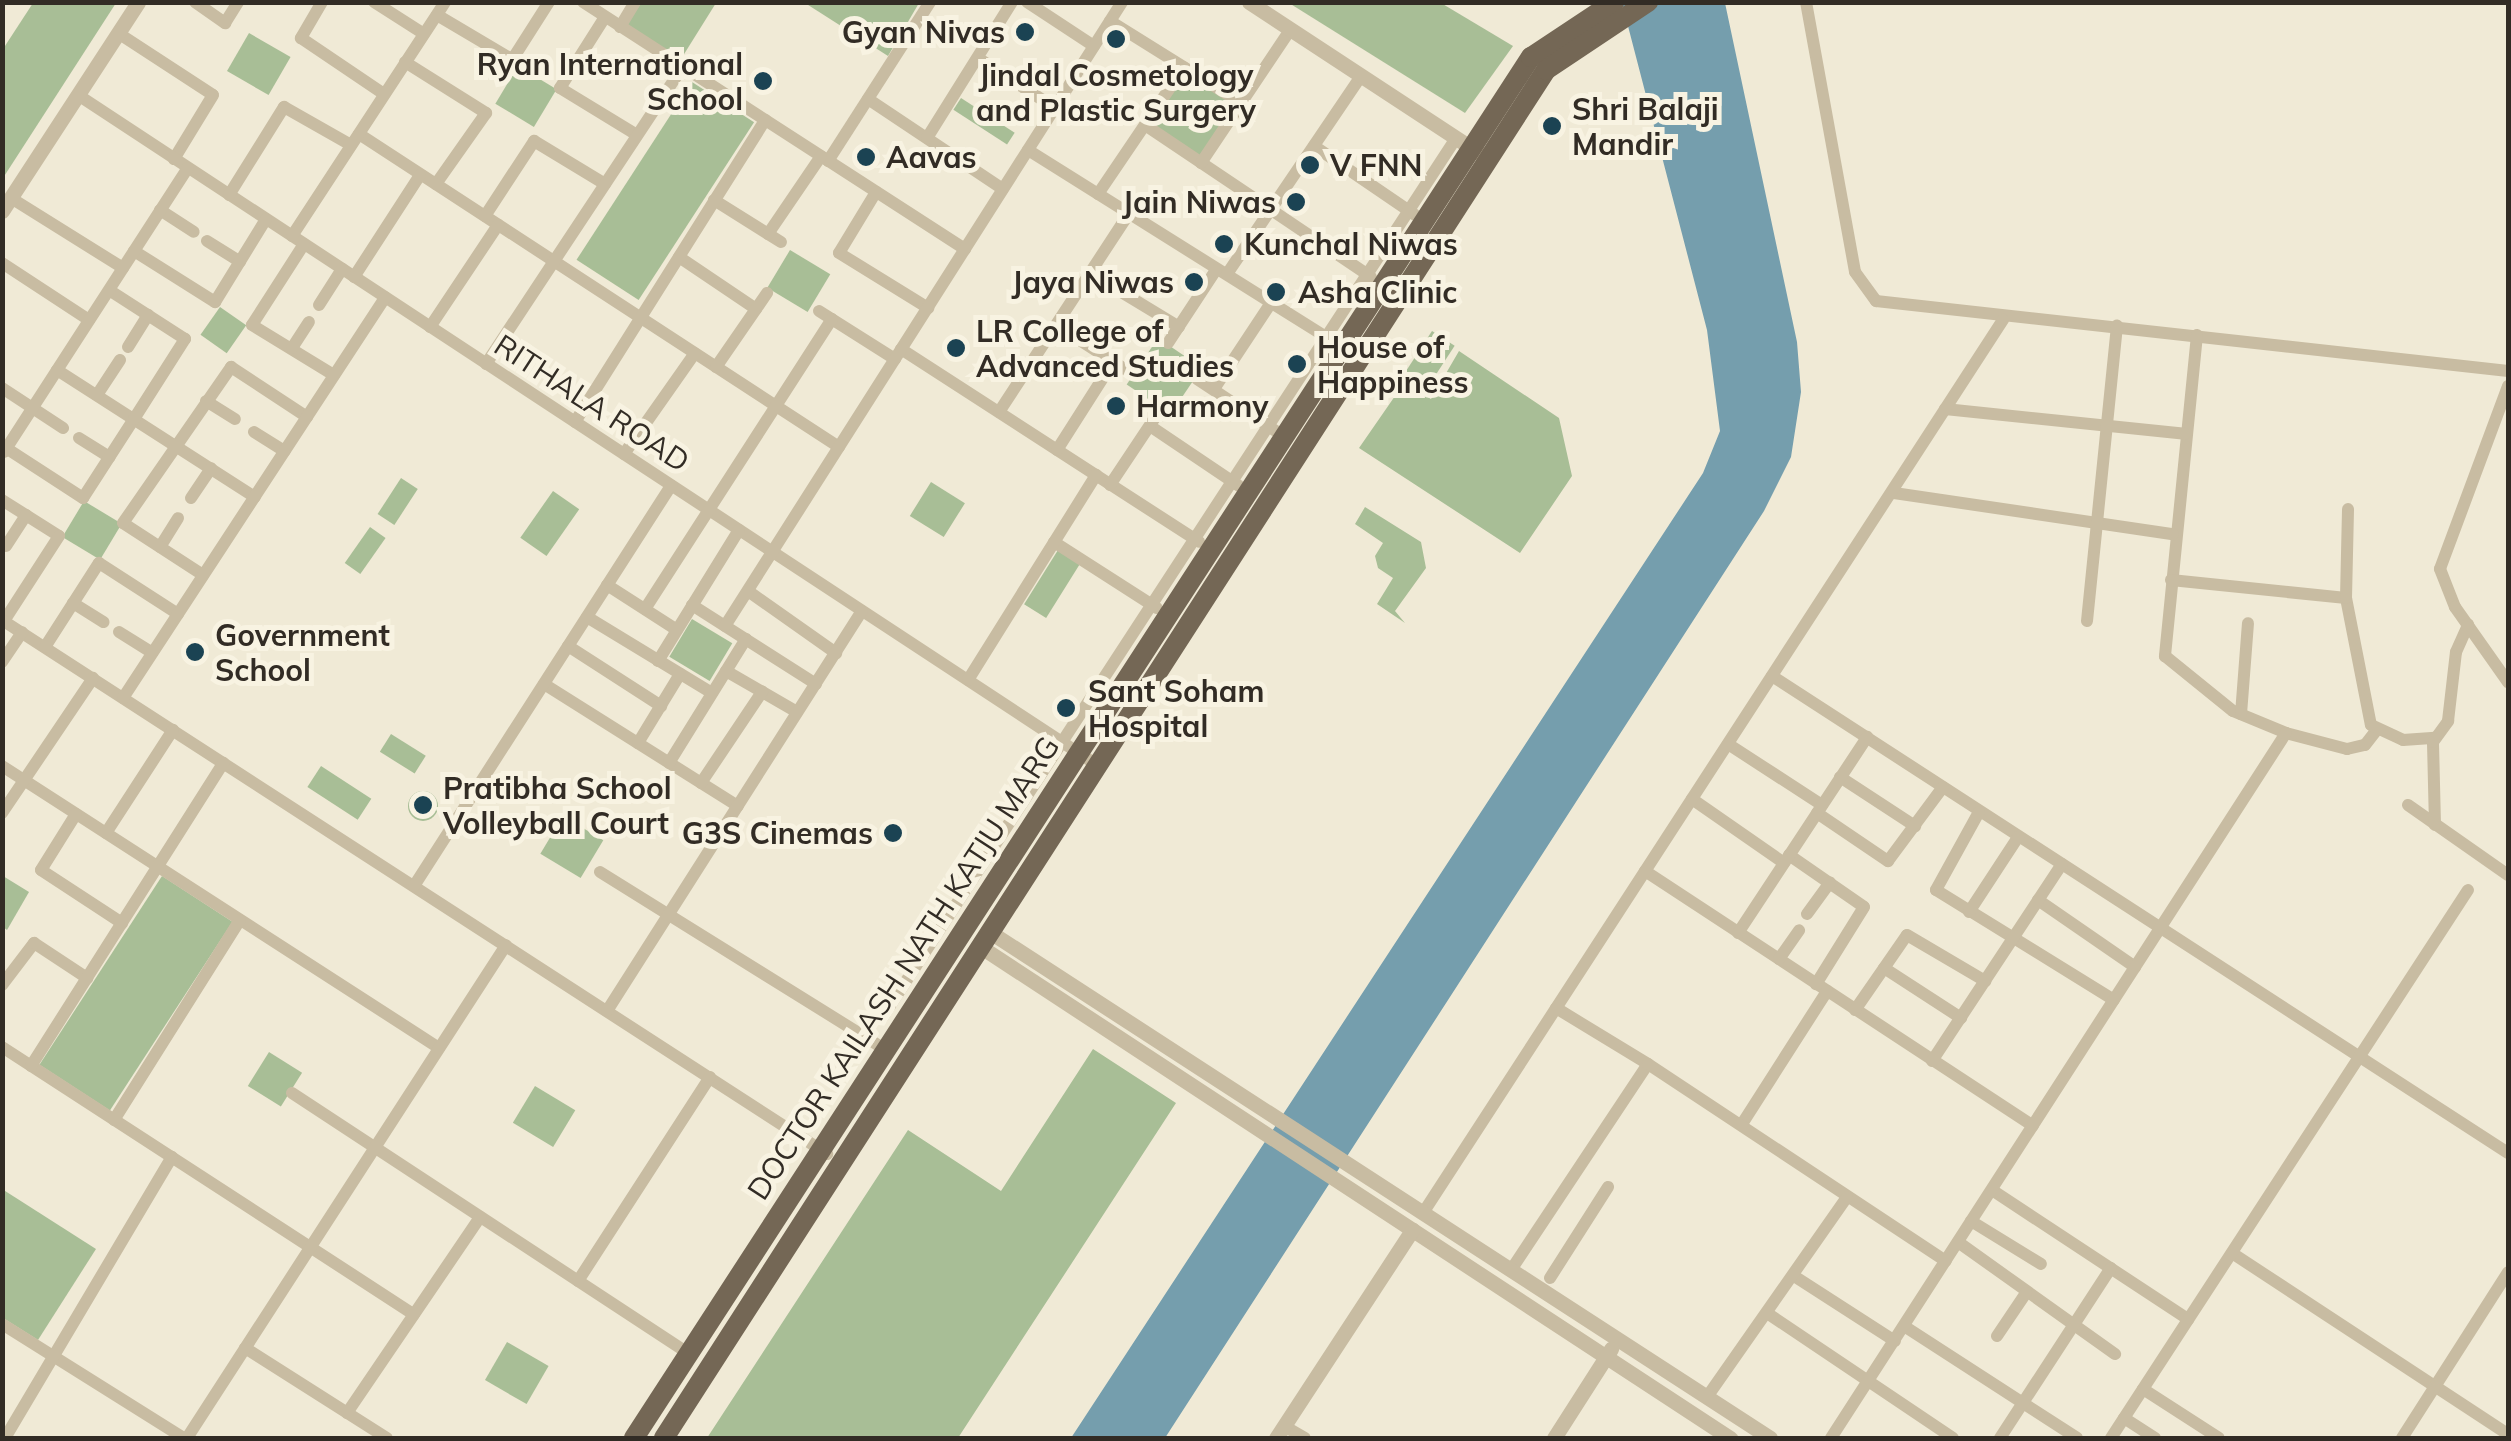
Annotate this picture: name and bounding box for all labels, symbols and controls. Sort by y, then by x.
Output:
place label: Gyan Nivas [842,14,1005,50]
marker: Gyan Nivas [1014,21,1036,43]
marker: Jindal Cosmetology and Plastic Surgery [1103,26,1129,52]
place label: Ryan International School [477,46,743,116]
place label: Jindal Cosmetology and Plastic Surgery [976,57,1256,128]
marker: Ryan International School [752,70,774,92]
place label: Shri Balaji Mandir [1572,91,1719,162]
marker: Shri Balaji Mandir [1541,115,1563,137]
place label: Aavas [886,139,977,175]
marker: Aavas [855,146,877,168]
place label: V FNN [1330,147,1422,183]
marker: V FNN [1299,154,1321,176]
place label: Jain Niwas [1122,184,1276,220]
marker: Jain Niwas [1285,191,1307,213]
place label: Kunchal Niwas [1244,226,1458,262]
marker: Kunchal Niwas [1213,233,1235,255]
place label: Jaya Niwas [1012,264,1174,300]
marker: Jaya Niwas [1183,271,1205,293]
place label: Asha Clinic [1298,274,1457,310]
marker: Asha Clinic [1263,279,1289,305]
place label: LR College of Advanced Studies [976,313,1234,384]
street label: RITHALA ROAD [488,327,696,479]
place label: House of Happiness [1317,329,1468,400]
marker: LR College of Advanced Studies [945,337,967,359]
marker: House of Happiness [1286,353,1308,375]
place label: Harmony [1136,388,1269,424]
marker: Harmony [1105,395,1127,417]
place label: Government School [215,617,390,688]
marker: Government School [184,641,206,663]
place label: Sant Soham Hospital [1088,673,1264,744]
marker: Sant Soham Hospital [1053,695,1079,721]
street label: DOCTOR KAILASH NATH KATJU MARG [740,730,1066,1206]
place label: Pratibha School Volleyball Court [443,770,672,840]
marker: Pratibha School Volleyball Court [412,794,434,816]
place label: G3S Cinemas [682,815,873,851]
marker: G3S Cinemas [882,822,904,844]

